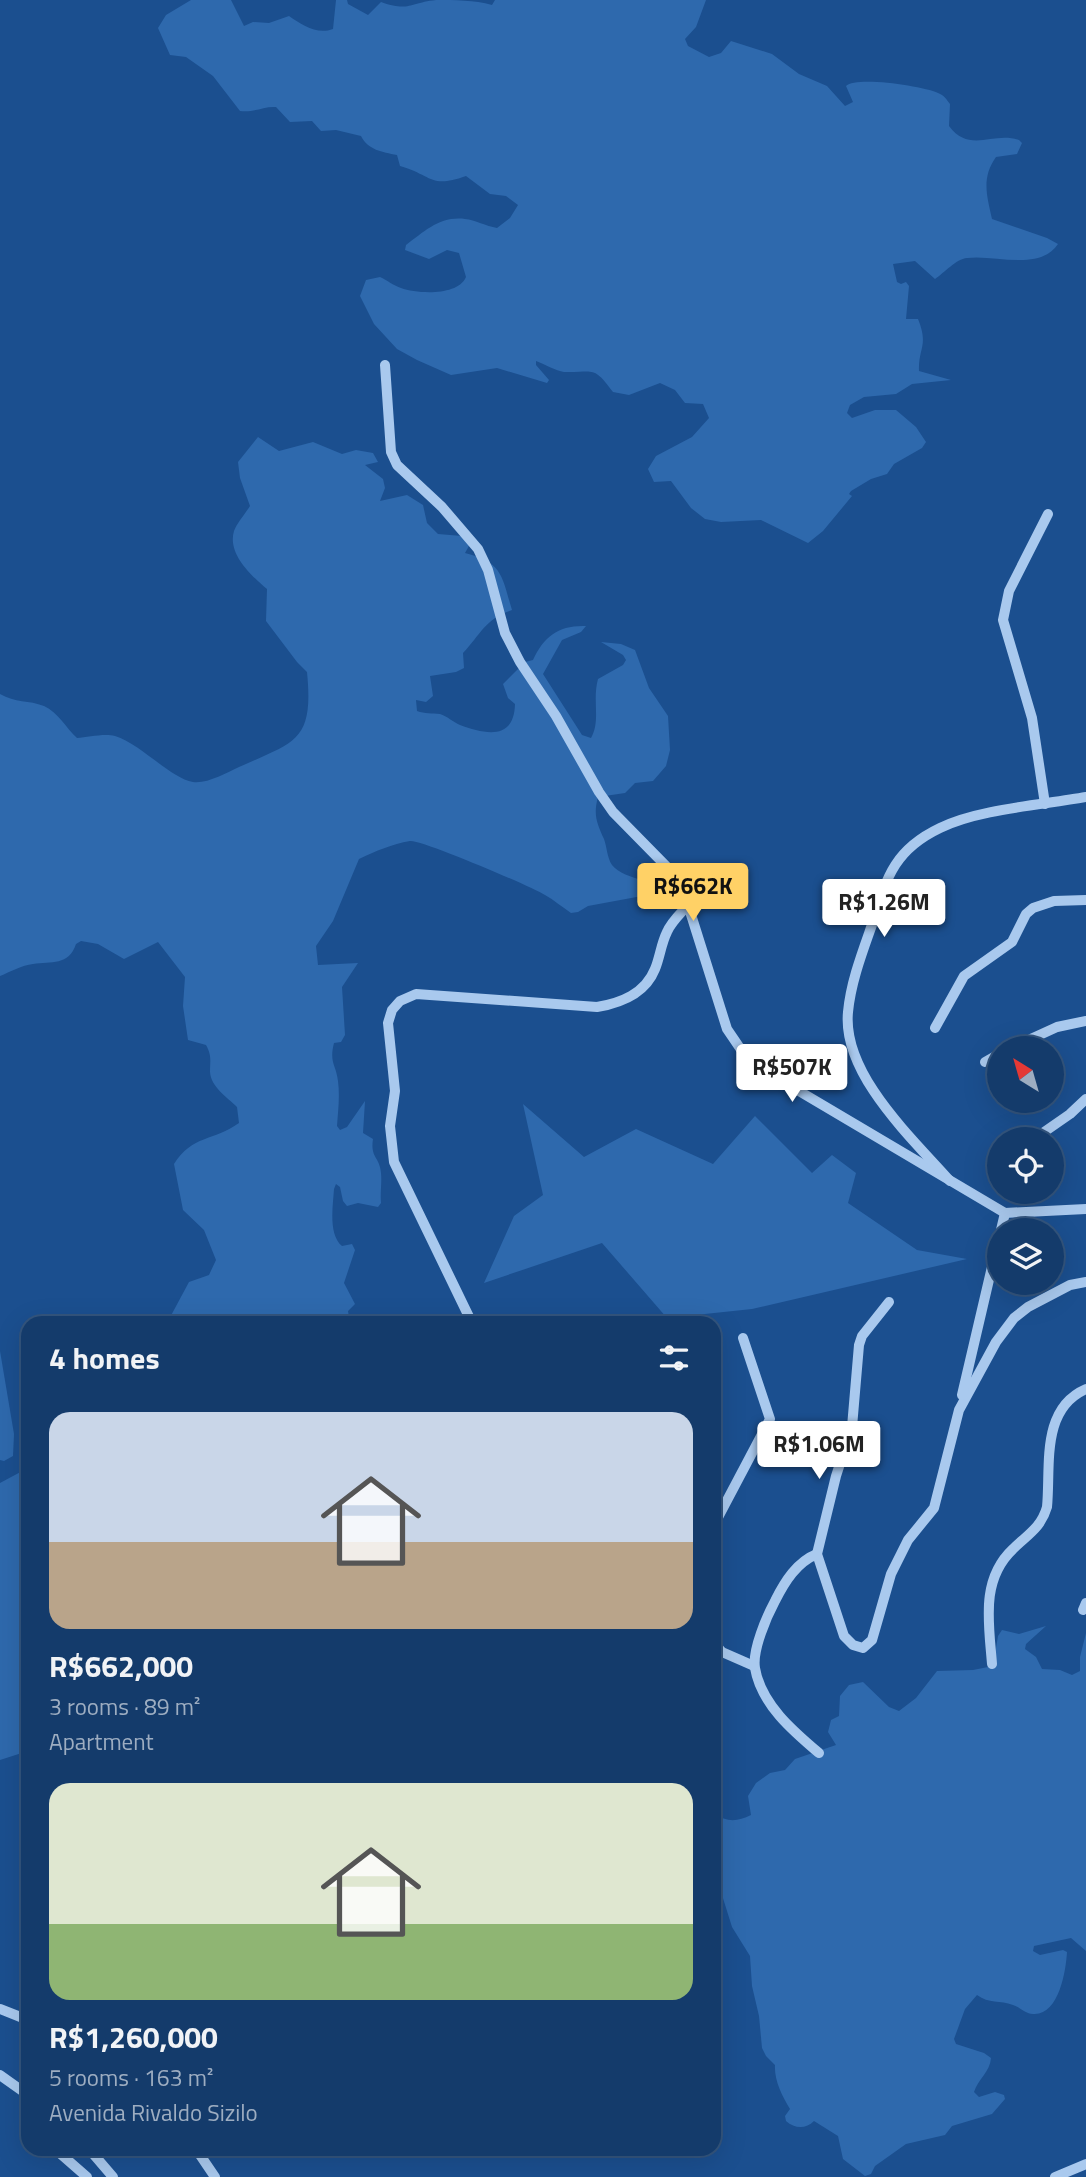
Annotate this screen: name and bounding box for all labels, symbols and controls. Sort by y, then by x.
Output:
pin: R$662K [636,864,750,923]
text: R$662K [653,868,733,903]
pin: R$1.26M [819,880,949,939]
text: R$1.26M [838,884,930,919]
north arrow [987,1036,1064,1113]
map controls [987,1036,1064,1295]
pin: R$507K [735,1044,849,1104]
text: R$507K [752,1049,832,1084]
button: locate [987,1127,1064,1204]
button: layers [987,1218,1064,1295]
text: 4 homes [49,1335,160,1381]
icon: filters [655,1339,693,1377]
pin: R$1.06M [754,1422,884,1481]
text: R$1.06M [773,1426,865,1461]
icon: home [308,1458,434,1584]
text: R$662,000 [49,1643,193,1689]
text: 3 rooms · 89 m² [49,1689,200,1724]
text: Apartment [49,1724,154,1759]
icon: home [308,1829,434,1955]
text: R$1,260,000 [49,2014,218,2060]
text: 5 rooms · 163 m² [49,2060,213,2095]
text: Avenida Rivaldo Sizilo [49,2095,258,2130]

